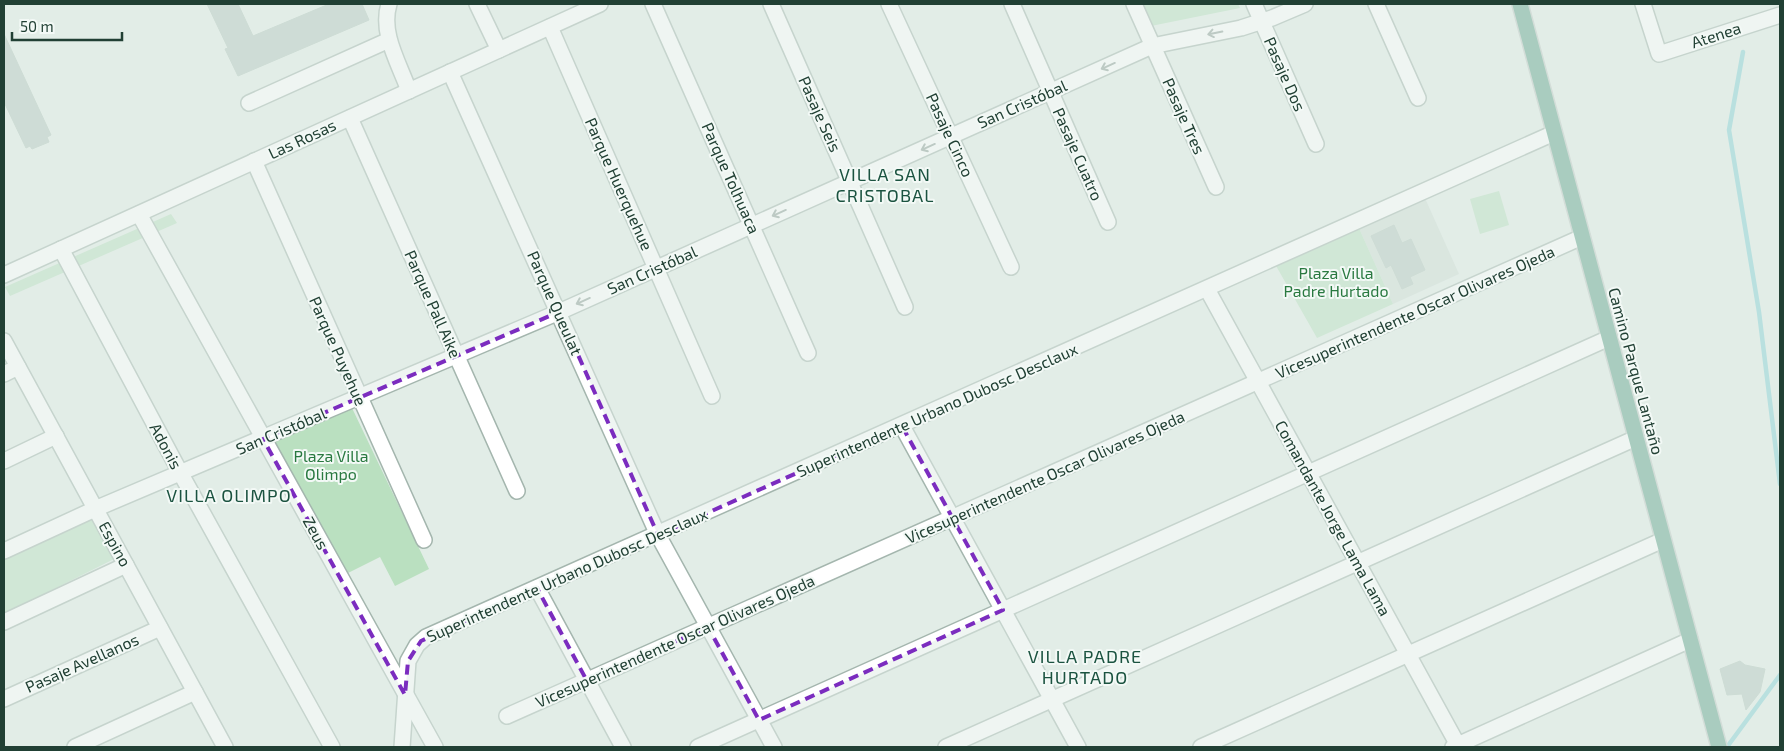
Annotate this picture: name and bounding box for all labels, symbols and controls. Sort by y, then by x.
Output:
scale bar [12,10,122,42]
text: 50 m [20,17,54,35]
street label: Atenea [1689,18,1743,51]
one-way arrow [1207,29,1223,38]
street label: Pasaje Dos [1260,34,1310,114]
one-way arrow [1101,61,1116,71]
street label: Pasaje Seis [794,73,846,155]
street label: San Cristóbal [974,75,1070,132]
street label: Pasaje Tres [1158,75,1210,157]
street label: Pasaje Cinco [922,90,978,180]
street label: Pasaje Cuatro [1049,104,1107,204]
street label: Parque Huerquehue [582,114,657,253]
street label: Las Rosas [265,115,339,163]
street label: Parque Tolhuaca [698,119,764,236]
one-way arrow [921,142,936,152]
district label: VILLA SAN CRISTOBAL [835,163,935,206]
one-way arrow [772,209,787,218]
street label: San Cristóbal [604,241,700,298]
street label: Vicesuperintendente Oscar Olivares Ojeda [1272,241,1558,383]
street label: Parque Pall Aike [401,247,466,360]
street label: Parque Queulat [523,248,587,358]
park label: Plaza Villa Padre Hurtado [1283,263,1389,300]
street label: Camino Parque Lantaño [1605,285,1668,457]
street label: Parque Puyehue [306,293,371,408]
one-way arrow [576,297,591,306]
street label: Superintendente Urbano Dubosc Desclaux [793,338,1081,480]
street label: San Cristóbal [233,403,329,458]
street label: Vicesuperintendente Oscar Olivares Ojeda [902,406,1188,548]
street label: Comandante Jorge Lama Lama [1272,417,1395,619]
street label: Adonis [146,419,186,472]
park label: Plaza Villa Olimpo [293,446,369,483]
district label: VILLA OLIMPO [166,484,292,506]
street label: Superintendente Urbano Dubosc Desclaux [423,503,711,645]
street label: Zeus [300,513,333,553]
street label: Espino [95,518,136,570]
street label: Vicesuperintendente Oscar Olivares Ojeda [532,570,818,712]
street label: Pasaje Avellanos [22,629,142,697]
district label: VILLA PADRE HURTADO [1028,645,1142,688]

